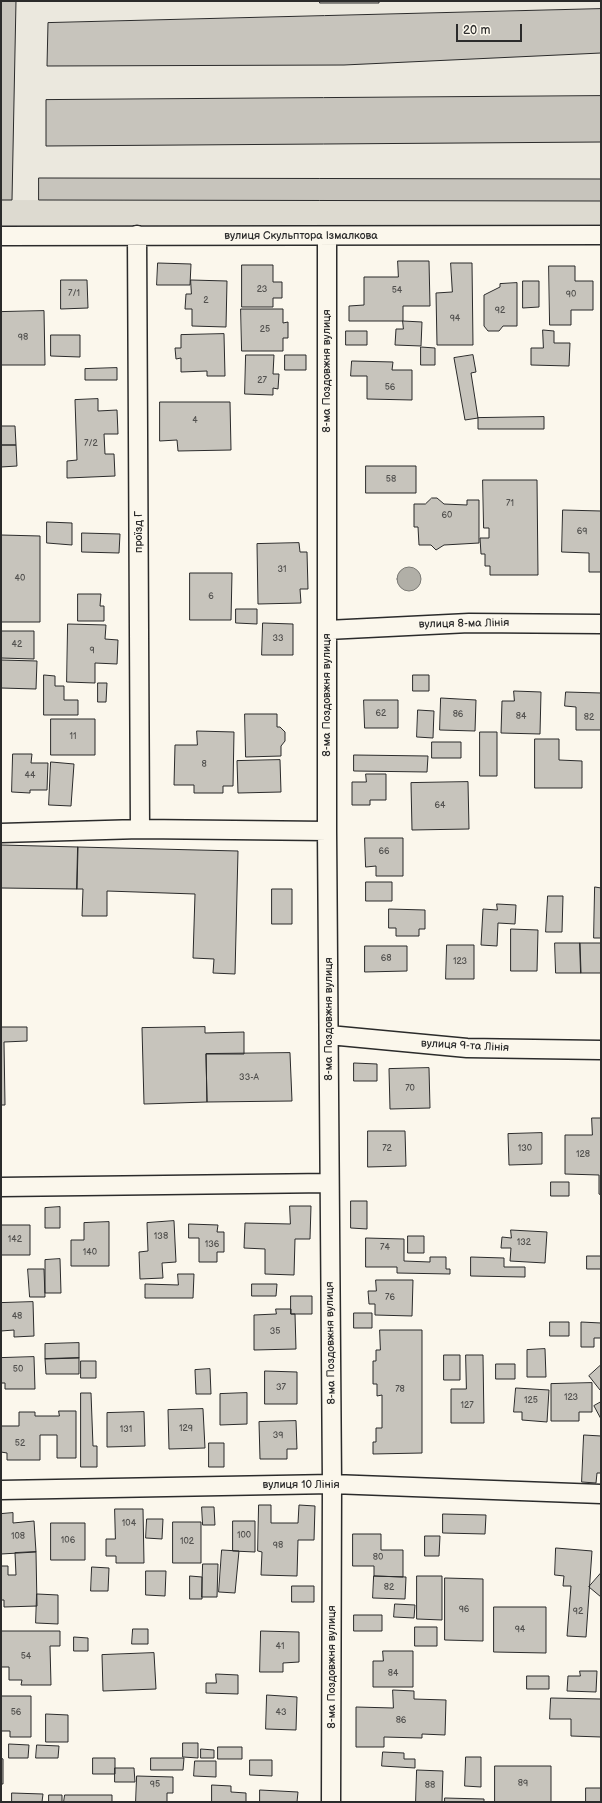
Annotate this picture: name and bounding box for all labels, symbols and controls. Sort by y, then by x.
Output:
scale bar [458,16,524,42]
text: 20 m [463,23,490,38]
street label: вулиця Скульптора Ізмалкова [224,229,378,243]
house number: 23 [257,285,267,295]
house number: 54 [392,286,402,296]
house number: 7/1 [68,289,80,299]
house number: 90 [566,290,576,300]
house number: 2 [203,296,209,306]
house number: 92 [495,306,505,316]
street label: 8-ма Поздовжня вулиця [320,309,334,433]
house number: 94 [450,314,460,324]
house number: 25 [260,325,270,335]
house number: 98 [18,333,28,343]
house number: 27 [257,376,267,386]
house number: 56 [385,383,395,393]
house number: 4 [192,416,198,426]
house number: 7/2 [84,439,98,449]
house number: 58 [386,475,396,485]
house number: 71 [506,499,514,509]
street label: проїзд Г [132,511,146,553]
house number: 60 [442,511,452,521]
house number: 69 [577,527,587,537]
house number: 31 [277,565,287,575]
house number: 40 [15,574,25,584]
house number: 6 [208,592,214,602]
street label: вулиця 8-ма Лінія [419,617,509,631]
street label: 8-ма Поздовжня вулиця [320,633,334,757]
house number: 33 [272,634,284,644]
house number: 42 [12,640,22,650]
house number: 9 [89,646,95,656]
house number: 62 [376,709,386,719]
house number: 86 [453,710,463,720]
house number: 84 [516,712,526,722]
house number: 82 [584,713,594,723]
house number: 11 [70,732,76,742]
house number: 8 [201,760,207,770]
house number: 44 [25,771,35,781]
house number: 64 [435,801,445,811]
house number: 66 [379,847,389,857]
house number: 68 [381,954,391,964]
street label: 8-ма Поздовжня вулиця [322,957,336,1081]
house number: 123 [453,957,467,967]
street label: вулиця 9-та Лінія [421,1037,509,1055]
house number: 33-А [239,1073,259,1083]
house number: 70 [405,1084,415,1094]
house number: 72 [382,1144,392,1154]
house number: 130 [518,1144,532,1154]
house number: 128 [576,1150,590,1160]
house number: 138 [154,1232,168,1242]
house number: 142 [8,1235,22,1245]
house number: 132 [517,1238,531,1248]
house number: 136 [205,1240,219,1250]
house number: 74 [380,1243,390,1253]
house number: 140 [83,1248,97,1258]
street label: 8-ма Поздовжня вулиця [323,1281,339,1405]
house number: 76 [385,1293,395,1303]
house number: 48 [12,1312,22,1322]
house number: 35 [270,1327,280,1337]
house number: 50 [13,1365,23,1375]
house number: 37 [276,1383,286,1393]
house number: 78 [395,1385,405,1395]
house number: 123 [564,1393,578,1403]
house number: 125 [524,1396,538,1406]
house number: 127 [460,1401,474,1411]
house number: 129 [179,1424,193,1434]
house number: 131 [120,1425,132,1435]
house number: 39 [273,1431,283,1441]
house number: 52 [15,1439,25,1449]
street label: вулиця 10 Лінія [262,1478,340,1492]
house number: 104 [122,1519,136,1529]
house number: 100 [237,1531,251,1541]
house number: 108 [11,1532,25,1542]
house number: 106 [61,1536,75,1546]
house number: 102 [180,1537,194,1547]
house number: 98 [273,1541,283,1551]
house number: 80 [373,1553,383,1563]
house number: 82 [384,1583,394,1593]
street label: 8-ма Поздовжня вулиця [325,1605,339,1729]
house number: 96 [459,1605,469,1615]
house number: 92 [573,1607,583,1617]
house number: 94 [515,1625,525,1635]
house number: 41 [276,1642,284,1652]
house number: 54 [21,1652,31,1662]
house number: 84 [388,1669,398,1679]
house number: 56 [11,1708,21,1718]
house number: 43 [275,1708,287,1718]
house number: 86 [396,1716,406,1726]
house number: 89 [518,1779,528,1789]
house number: 95 [150,1780,160,1790]
house number: 88 [425,1781,435,1791]

